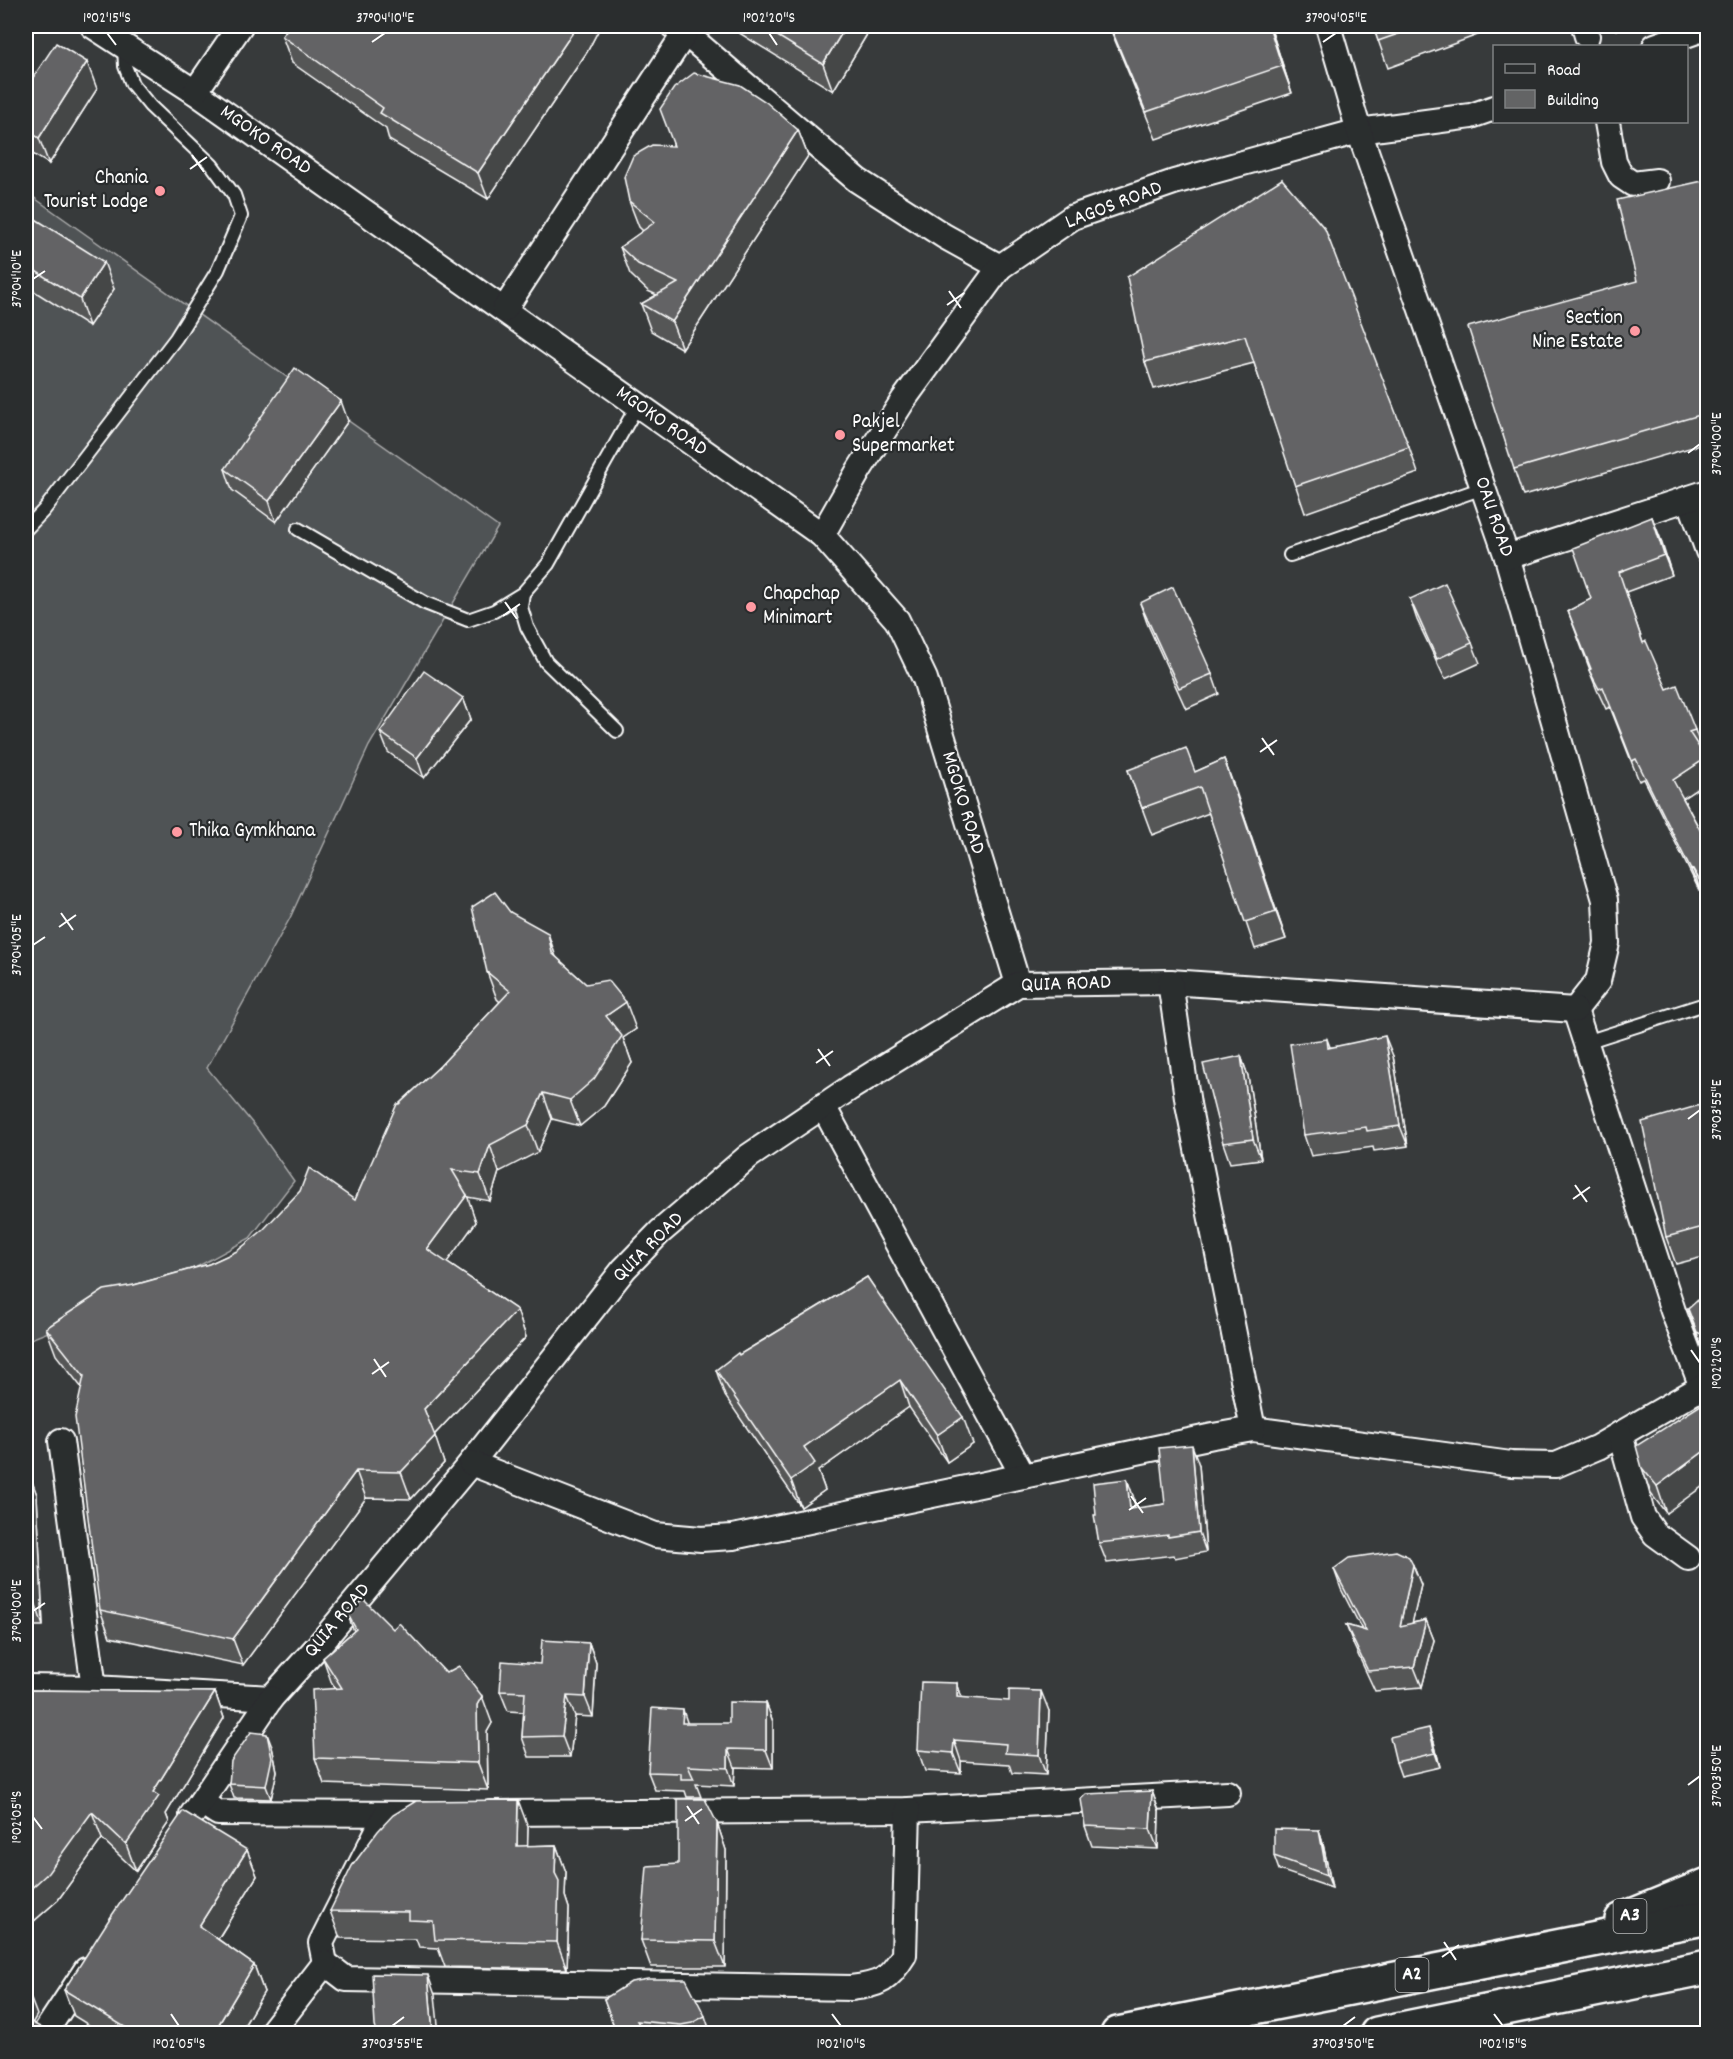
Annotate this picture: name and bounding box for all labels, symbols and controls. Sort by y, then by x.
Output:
text: 1°02'15"S [83,8,131,30]
text: 37°04'10"E [356,8,414,30]
text: 1°02'20"S [743,8,795,30]
text: 37°04'05"E [1305,8,1367,30]
legend [1493,45,1688,123]
text: Road [1547,59,1581,84]
text: Building [1547,89,1599,114]
street label: MGOKO ROAD [213,98,317,184]
place label: Chania Tourist Lodge [44,164,149,218]
street label: LAGOS ROAD [1061,174,1167,238]
marker: Chania Tourist Lodge [153,184,167,198]
text: 37°04'10"E [7,250,29,308]
place label: Section Nine Estate [1532,304,1623,358]
marker: Section Nine Estate [1628,324,1642,338]
street label: MGOKO ROAD [609,379,713,465]
place label: Pakjel Supermarket [852,408,955,462]
text: 37°04'00"E [1707,412,1729,476]
marker: Pakjel Supermarket [833,428,847,442]
street label: OAU ROAD [1465,473,1521,561]
place label: Chapchap Minimart [763,580,840,634]
marker: Chapchap Minimart [744,600,758,614]
street label: MGOKO ROAD [932,748,992,858]
place label: Thika Gymkhana [189,817,316,847]
marker: Thika Gymkhana [170,825,184,839]
text: 37°04'05"E [7,914,29,976]
street label: QUIA ROAD [1021,968,1112,1002]
text: 37°03'55"E [1707,1079,1729,1141]
street label: QUIA ROAD [607,1206,691,1290]
text: 1°02'20"S [1707,1337,1729,1389]
street label: QUIA ROAD [298,1577,378,1665]
text: 37°04'00"E [7,1579,29,1643]
text: 37°03'50"E [1707,1745,1729,1807]
text: 1°02'05"S [7,1791,29,1843]
road number: A3 [1614,1899,1646,1933]
road number: A2 [1396,1958,1428,1992]
text: 1°02'05"S [153,2034,205,2056]
text: 37°03'55"E [361,2034,423,2056]
text: 1°02'10"S [816,2034,866,2056]
text: 37°03'50"E [1312,2034,1374,2056]
text: 1°02'15"S [1479,2034,1527,2056]

